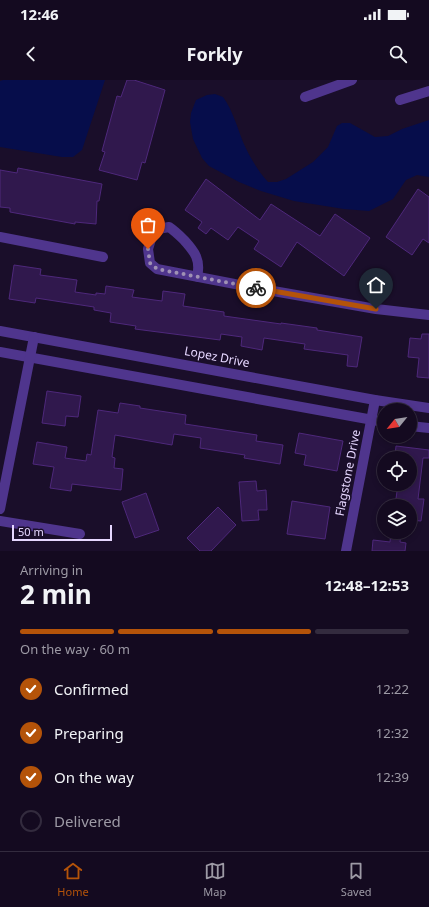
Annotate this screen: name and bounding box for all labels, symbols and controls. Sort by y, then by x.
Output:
text: 12:46 [20,4,59,24]
text: Forkly [187,42,242,66]
icon: back [20,43,42,65]
icon: search [387,43,409,65]
pin [131,208,165,249]
icon: bag [137,214,159,236]
courier [236,268,276,308]
pin [359,268,393,309]
icon: home [365,274,387,296]
icon: bike [245,277,267,299]
street label: Lopez Drive [183,342,251,371]
north arrow [377,403,417,443]
map controls [377,403,417,539]
street label: Flagstone Drive [331,428,364,518]
button: locate [377,451,417,491]
button: layers [377,499,417,539]
scale bar [12,523,112,542]
text: 50 m [18,524,44,539]
text: Arriving in [20,561,83,579]
text: 12:48–12:53 [324,575,409,595]
text: 2 min [20,576,92,612]
text: On the way · 60 m [20,640,130,658]
icon: check [20,678,42,700]
text: Confirmed [54,679,129,699]
text: 12:22 [376,680,409,698]
icon: check [20,722,42,744]
text: Preparing [54,723,124,743]
text: 12:32 [376,724,409,742]
icon: check [20,766,42,788]
text: On the way [54,767,134,787]
text: 12:39 [376,768,409,786]
text: Delivered [54,811,121,831]
tab: Home [57,860,89,899]
tab: Map [203,860,226,899]
tab: Saved [341,860,372,899]

